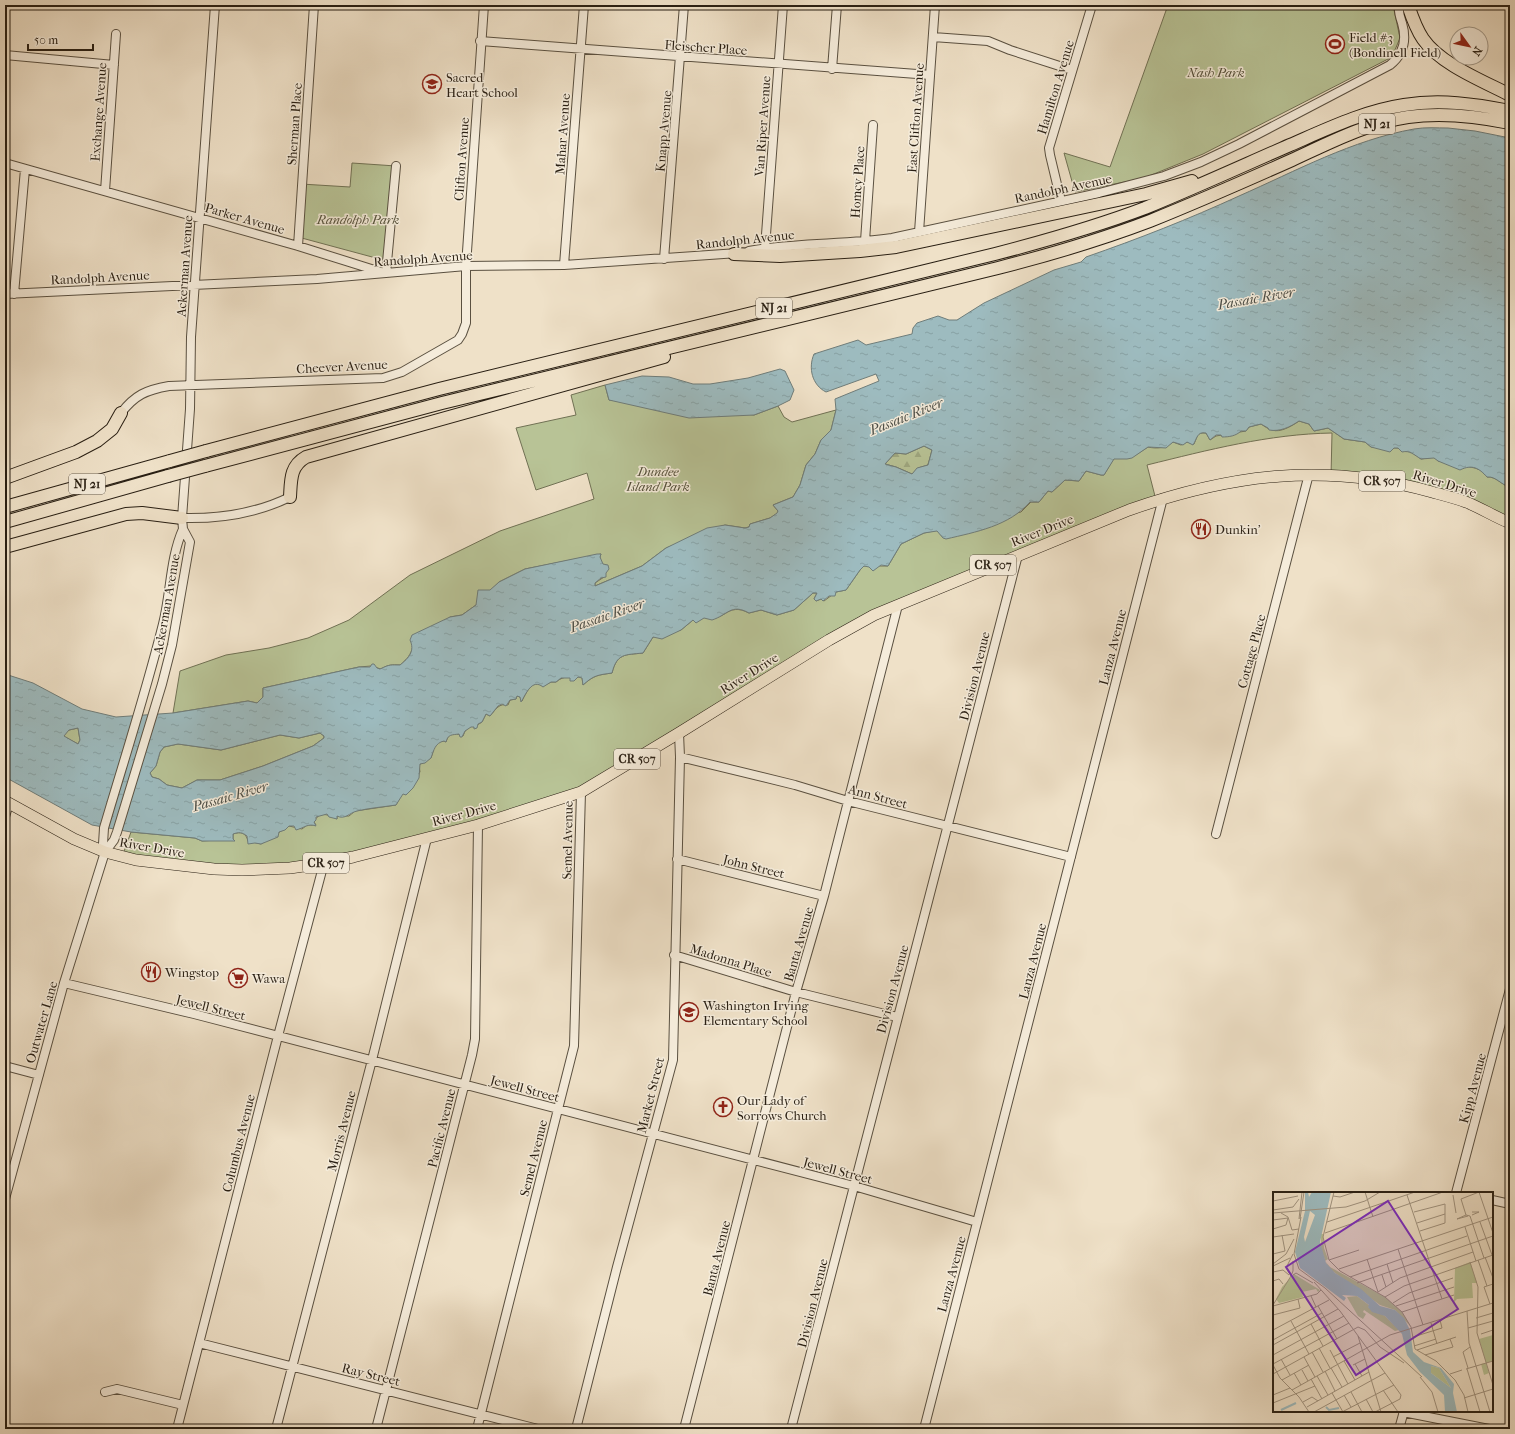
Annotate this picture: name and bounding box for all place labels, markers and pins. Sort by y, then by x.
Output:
place label: Field #3 (Bondinell Field) [1349,30,1441,60]
sports icon: Field #3 (Bondinell Field) [1324,33,1346,55]
place label: Sacred Heart School [446,70,518,100]
school or university icon: Sacred Heart School [421,73,443,95]
restaurant icon: Dunkin' [1190,518,1212,540]
place label: Dunkin' [1215,522,1261,537]
restaurant icon: Wingstop [140,961,162,983]
place label: Wingstop [164,965,219,980]
supermarket icon: Wawa [227,967,249,989]
place label: Wawa [251,971,286,986]
place label: Washington Irving Elementary School [702,998,809,1028]
school or university icon: Washington Irving Elementary School [678,1001,700,1023]
place label: Our Lady of Sorrows Church [737,1093,827,1123]
church icon: Our Lady of Sorrows Church [712,1096,734,1118]

